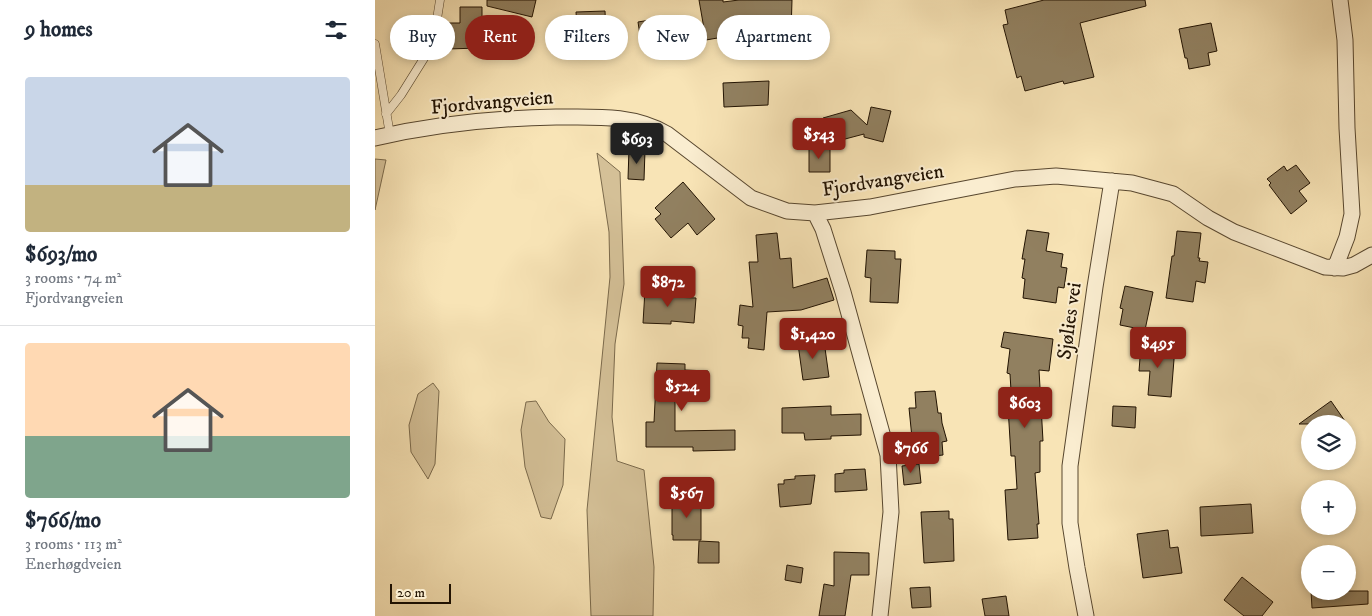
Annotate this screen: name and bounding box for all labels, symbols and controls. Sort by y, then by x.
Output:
chip: Buy [390,15,455,60]
chip: Rent [465,15,535,60]
chip: Filters [545,15,628,60]
chip: New [638,15,707,60]
chip: Apartment [717,15,830,60]
icon: filters [322,16,350,44]
text: 9 homes [25,17,93,43]
street label: Fjordvangveien [430,85,555,121]
icon: home [143,110,233,200]
pin: $543 [789,118,849,160]
pin: $693 [607,122,667,165]
text: $543 [803,124,835,144]
text: $693 [621,129,653,149]
street label: Fjordvangveien [820,159,946,203]
text: $693/mo [25,242,97,268]
pin: $872 [638,266,698,308]
text: 3 rooms · 74 m² [25,268,122,288]
text: $872 [651,272,685,292]
street label: Sjølies vei [1052,281,1088,361]
text: Fjordvangveien [25,288,123,308]
pin: $1,420 [772,318,854,360]
text: $1,420 [791,324,835,344]
pin: $495 [1128,326,1188,369]
text: $495 [1141,333,1175,353]
pin: $524 [652,370,712,412]
icon: home [143,375,233,465]
text: $524 [665,376,699,396]
pin: $603 [995,386,1055,429]
text: $603 [1009,393,1041,413]
map controls [1301,415,1356,600]
button: layers [1301,415,1356,470]
pin: $766 [881,432,941,474]
text: $766 [894,438,928,458]
pin: $567 [657,476,717,519]
button: + [1301,480,1356,535]
text: $567 [670,483,704,503]
text: $766/mo [25,508,101,534]
text: 3 rooms · 113 m² [25,534,122,554]
button: − [1301,545,1356,600]
text: Enerhøgdveien [25,554,122,574]
scale bar [390,581,451,604]
text: 20 m [397,584,425,602]

